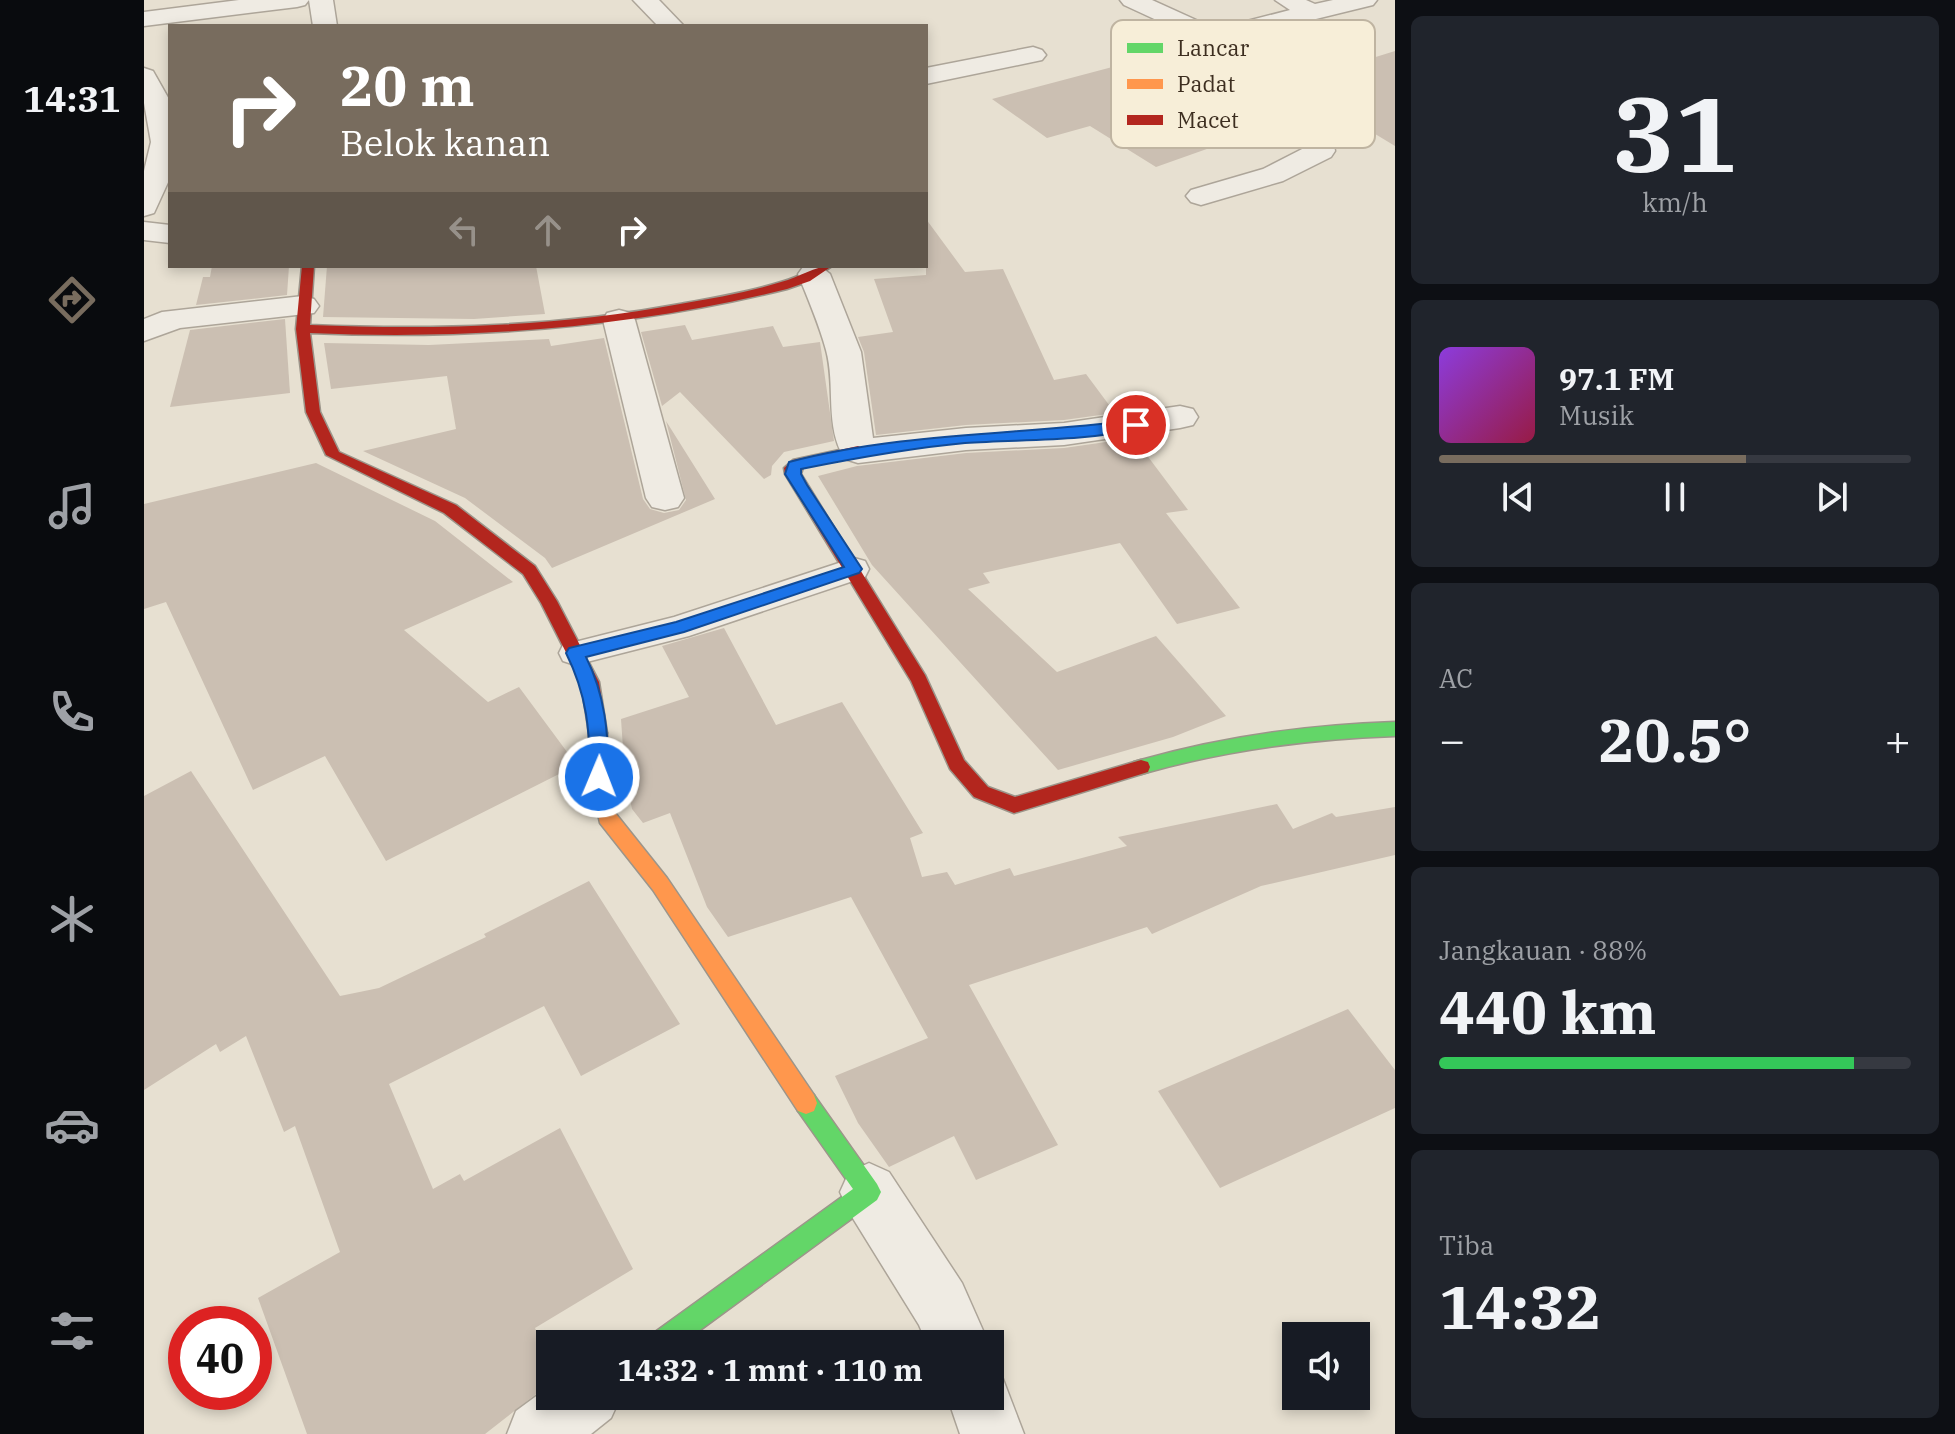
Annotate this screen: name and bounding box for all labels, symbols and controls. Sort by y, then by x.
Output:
legend [1111,20,1375,148]
text: Lancar [1177,33,1249,62]
text: 20 m [340,49,475,121]
icon: right [208,56,312,160]
text: 31 [1613,65,1737,201]
text: Padat [1177,69,1236,98]
text: 14:31 [23,75,121,122]
text: Macet [1177,105,1239,134]
text: Belok kanan [340,119,550,166]
text: km/h [1642,185,1708,219]
icon: left [442,208,486,252]
icon: ahead [526,208,570,252]
icon: right [610,208,654,252]
icon: directions [44,272,100,328]
text: 97.1 FM [1559,359,1674,398]
pin [1102,391,1170,459]
text: Musik [1559,398,1634,432]
icon: arrive [1114,403,1158,447]
icon: previous [1496,475,1540,519]
icon: pause [1653,475,1697,519]
icon: next [1810,475,1854,519]
icon: music [44,478,100,534]
text: AC [1439,661,1473,695]
icon: phone [44,684,100,740]
text: 20.5° [1598,700,1752,779]
text: − [1439,711,1465,768]
text: + [1885,711,1911,768]
position arrow [557,735,641,819]
icon: climate [44,891,100,947]
text: Jangkauan · 88% [1439,933,1647,967]
text: 440 km [1439,972,1657,1051]
icon: car [44,1097,100,1153]
text: Tiba [1439,1228,1494,1262]
text: 14:32 [1439,1267,1601,1346]
icon: filters [44,1303,100,1359]
speed limit sign: 40 [168,1306,272,1410]
map controls [1282,1322,1370,1410]
button: sound [1282,1322,1370,1410]
text: 14:32 · 1 mnt · 110 m [617,1350,923,1389]

